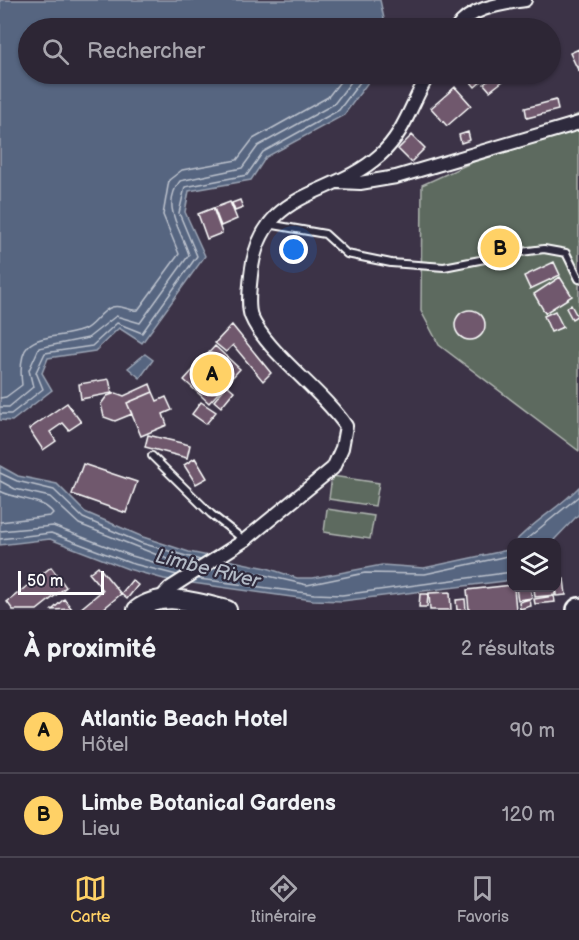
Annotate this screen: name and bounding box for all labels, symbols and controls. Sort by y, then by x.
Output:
search box [18,18,561,84]
icon: search [39,35,72,68]
text: Rechercher [87,38,205,65]
pin: B [480,226,520,270]
your location [279,235,308,264]
pin: A [192,352,232,397]
map controls [507,538,561,592]
button: layers [507,538,561,592]
water label: Limbe River [153,544,264,594]
scale bar [18,568,104,596]
text: 50 m [27,572,63,591]
text: À proximité [24,634,156,665]
text: 2 résultats [461,637,555,661]
text: Atlantic Beach Hotel [81,706,288,733]
text: A [37,719,50,743]
text: 90 m [510,719,555,743]
text: Hôtel [81,733,129,757]
text: Limbe Botanical Gardens [81,790,336,817]
text: B [36,803,51,827]
text: 120 m [502,803,555,827]
text: Lieu [81,817,120,841]
tab: Carte [70,872,110,927]
tab: Itinéraire [251,872,316,927]
tab: Favoris [457,872,509,927]

